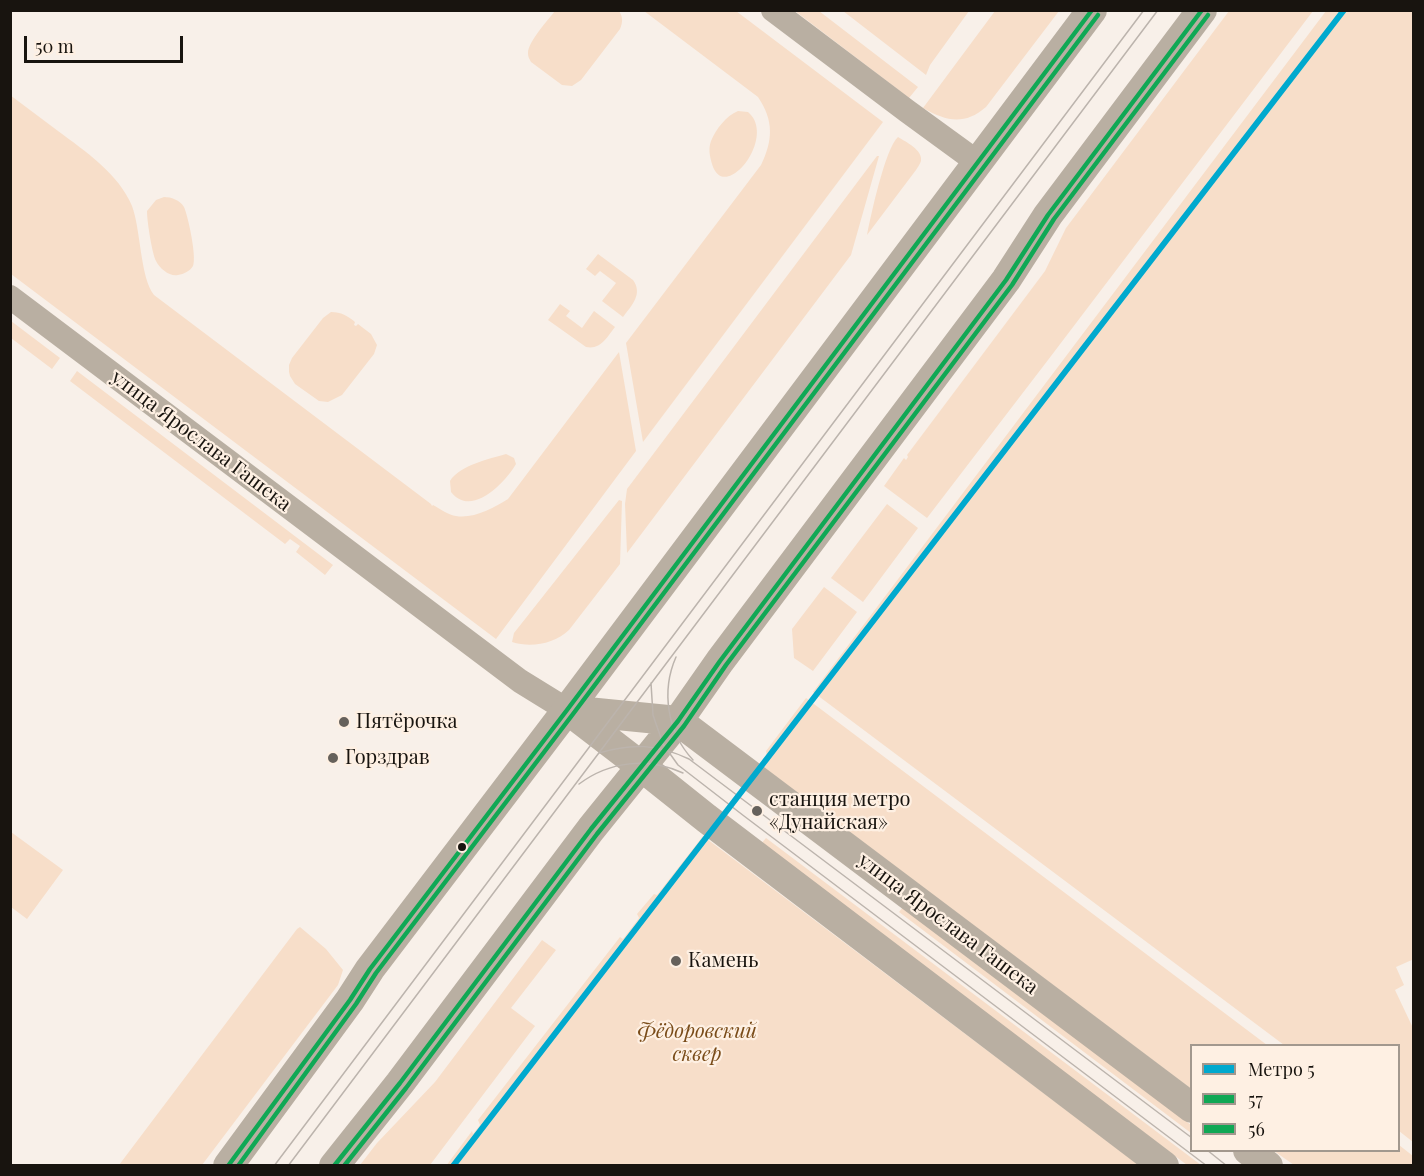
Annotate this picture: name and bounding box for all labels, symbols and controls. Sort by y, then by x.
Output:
scale bar [27,24,186,62]
text: 50 m [35,34,74,58]
street label: улица Ярослава Гашека [106,365,296,517]
place label: Пятёрочка [356,710,458,734]
marker: Пятёрочка [337,715,351,729]
place label: Горздрав [345,746,430,770]
marker: Горздрав [326,751,340,765]
place label: станция метро «Дунайская» [769,788,910,835]
marker: станция метро «Дунайская» [750,804,764,818]
unlabelled marker [456,841,468,853]
street label: улица Ярослава Гашека [853,848,1043,1000]
place label: Камень [688,949,758,973]
marker: Камень [669,954,683,968]
park label: Фёдоровский сквер [637,1020,757,1067]
legend [1190,1044,1400,1152]
text: Метро 5 [1248,1057,1315,1081]
text: 57 [1248,1087,1263,1111]
text: 56 [1248,1117,1265,1141]

